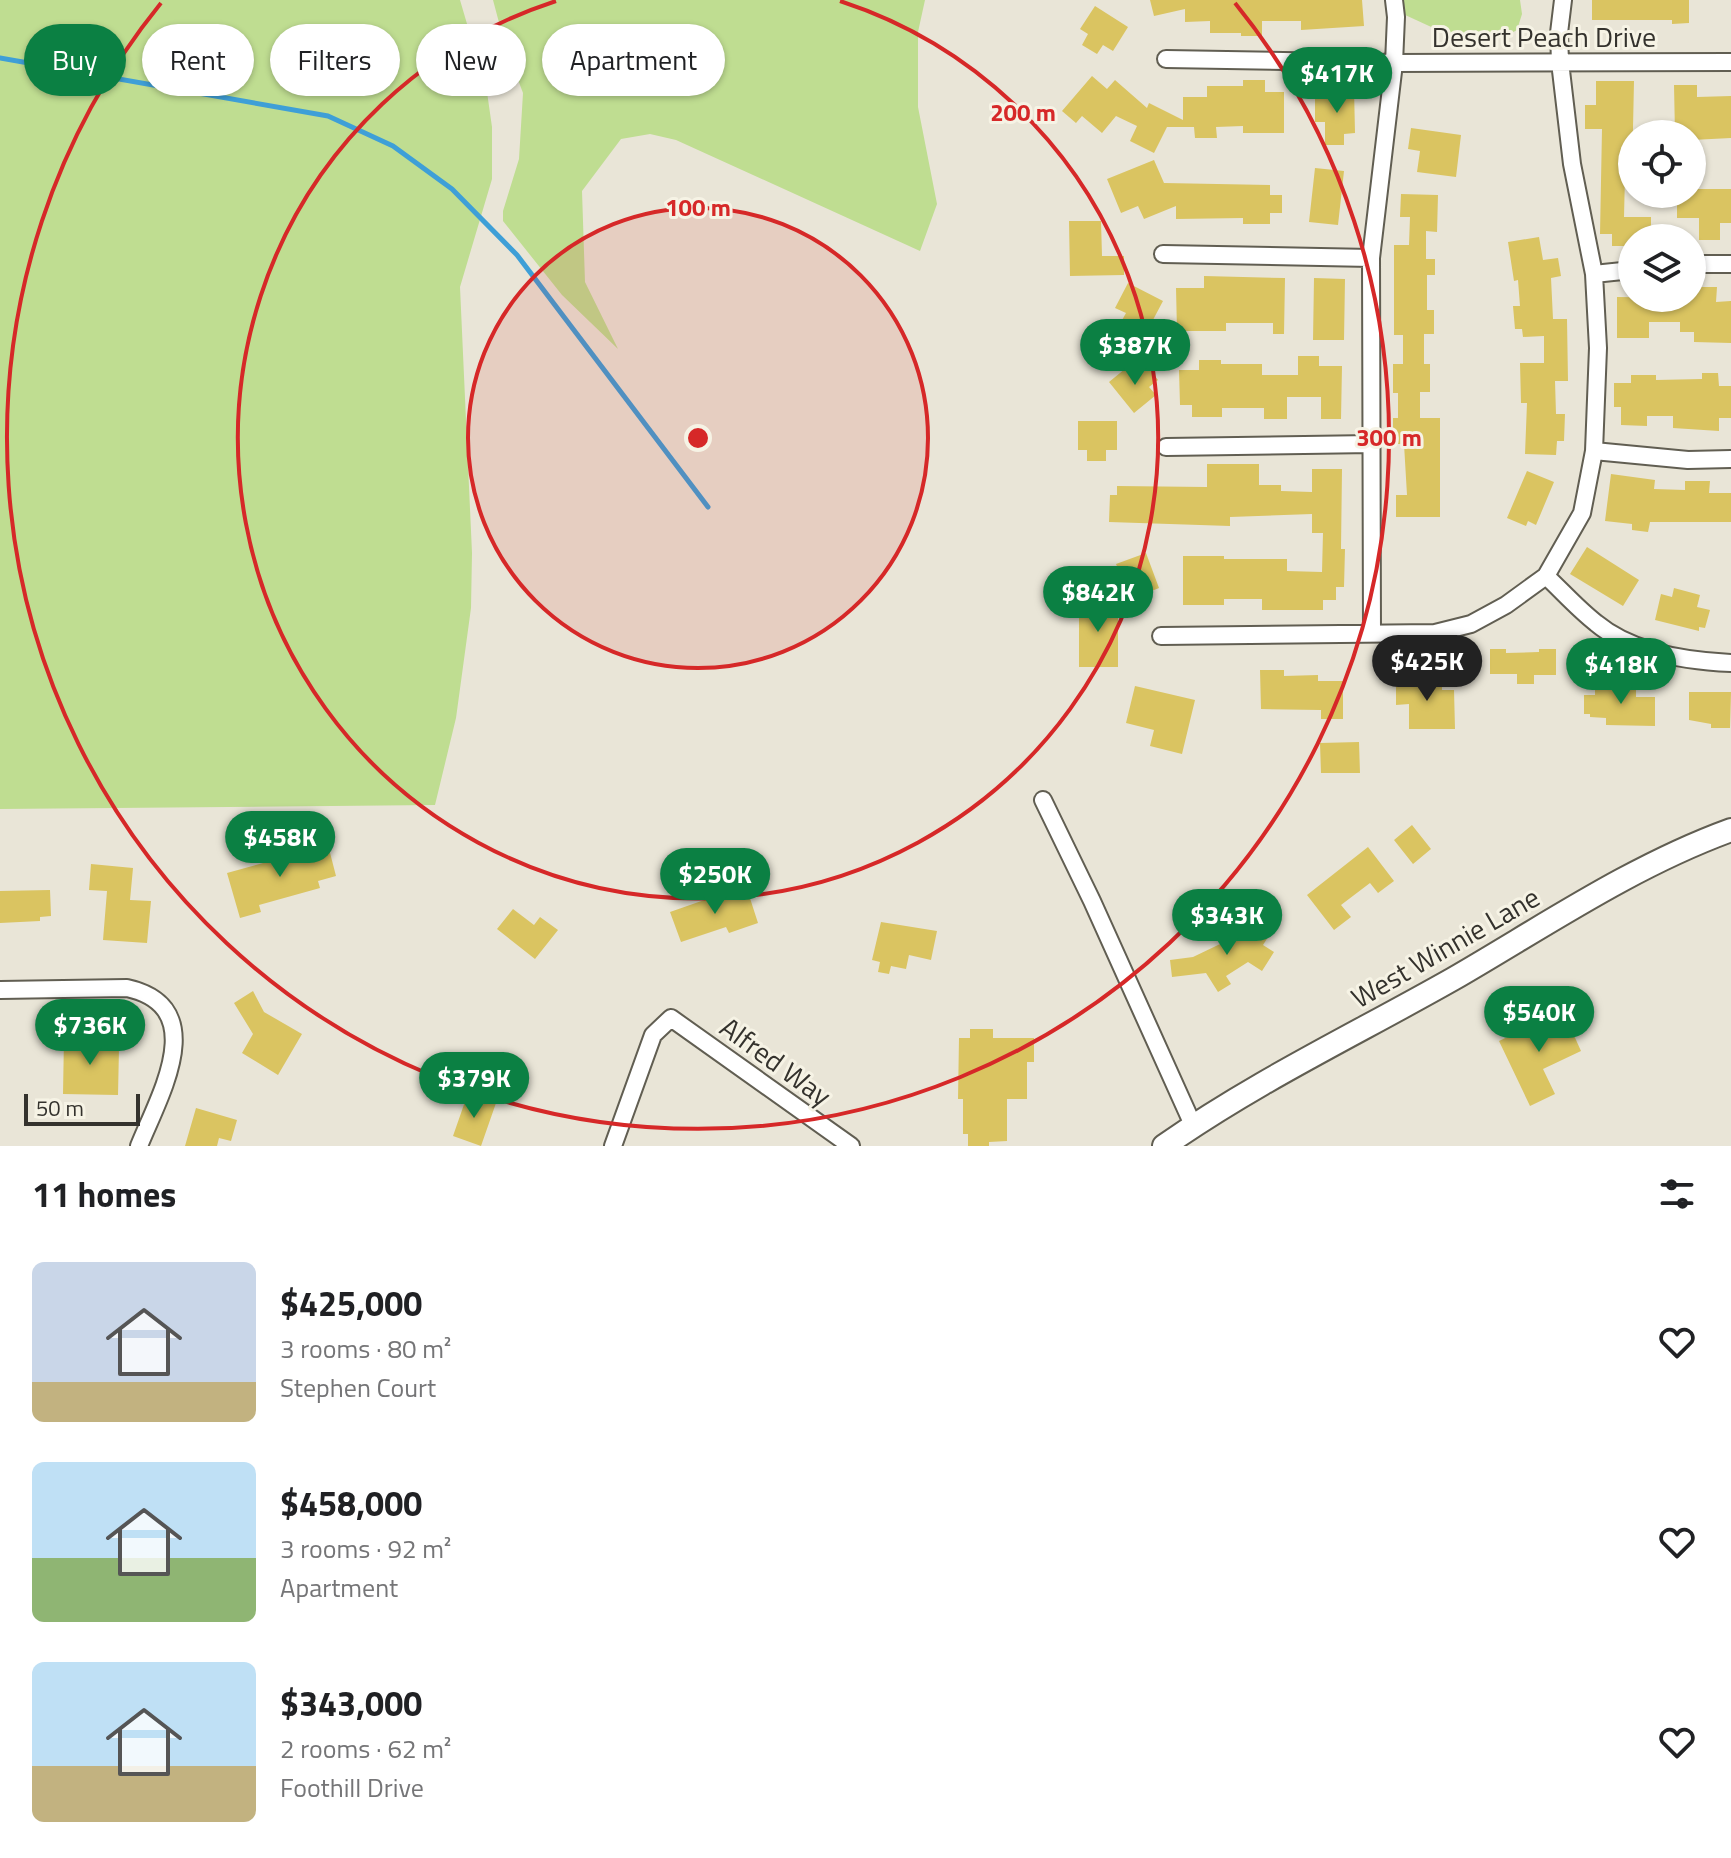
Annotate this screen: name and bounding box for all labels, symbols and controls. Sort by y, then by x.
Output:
street label: Desert Peach Drive [1432,15,1656,58]
chip: Buy [24,24,126,96]
chip: Rent [142,24,254,96]
chip: Filters [270,24,400,96]
chip: New [416,24,526,96]
chip: Apartment [542,24,725,96]
pin: $417K [1281,47,1393,115]
text: $417K [1300,53,1374,92]
text: 200 m [990,94,1056,130]
map controls [1618,120,1706,312]
button: locate [1618,120,1706,208]
text: 100 m [665,189,731,225]
button: layers [1618,224,1706,312]
pin: $387K [1079,319,1191,387]
text: $387K [1098,325,1172,364]
text: 300 m [1356,419,1422,455]
centre of rings [684,424,712,452]
pin: $842K [1042,566,1154,634]
text: $842K [1061,572,1135,611]
pin: $425K [1371,635,1483,703]
pin: $418K [1565,638,1677,706]
text: $425K [1390,641,1464,680]
text: $418K [1584,644,1658,683]
pin: $458K [224,811,336,879]
text: $458K [243,817,317,856]
pin: $250K [659,848,771,916]
text: $250K [678,854,752,893]
street label: West Winnie Lane [1343,876,1547,1018]
pin: $343K [1171,889,1283,957]
text: $343K [1190,895,1264,934]
pin: $540K [1483,986,1595,1054]
text: $540K [1502,992,1576,1031]
pin: $736K [34,999,146,1067]
text: $736K [53,1005,127,1044]
street label: Alfred Way [711,1006,841,1116]
pin: $379K [418,1052,530,1120]
text: $379K [437,1058,511,1097]
scale bar [24,1090,140,1126]
text: 50 m [36,1091,84,1125]
text: 11 homes [32,1168,176,1220]
icon: filters [1655,1172,1699,1216]
text: $425,000 [280,1277,422,1329]
icon: home [96,1294,192,1390]
icon: heart [1655,1320,1699,1364]
text: 3 rooms · 80 m² [280,1329,451,1368]
text: Stephen Court [280,1368,436,1407]
text: $458,000 [280,1477,422,1529]
icon: home [96,1494,192,1590]
icon: heart [1655,1520,1699,1564]
text: 3 rooms · 92 m² [280,1529,451,1568]
text: Apartment [280,1568,398,1607]
text: $343,000 [280,1677,422,1729]
icon: home [96,1694,192,1790]
icon: heart [1655,1720,1699,1764]
text: 2 rooms · 62 m² [280,1729,451,1768]
text: Foothill Drive [280,1768,424,1807]

